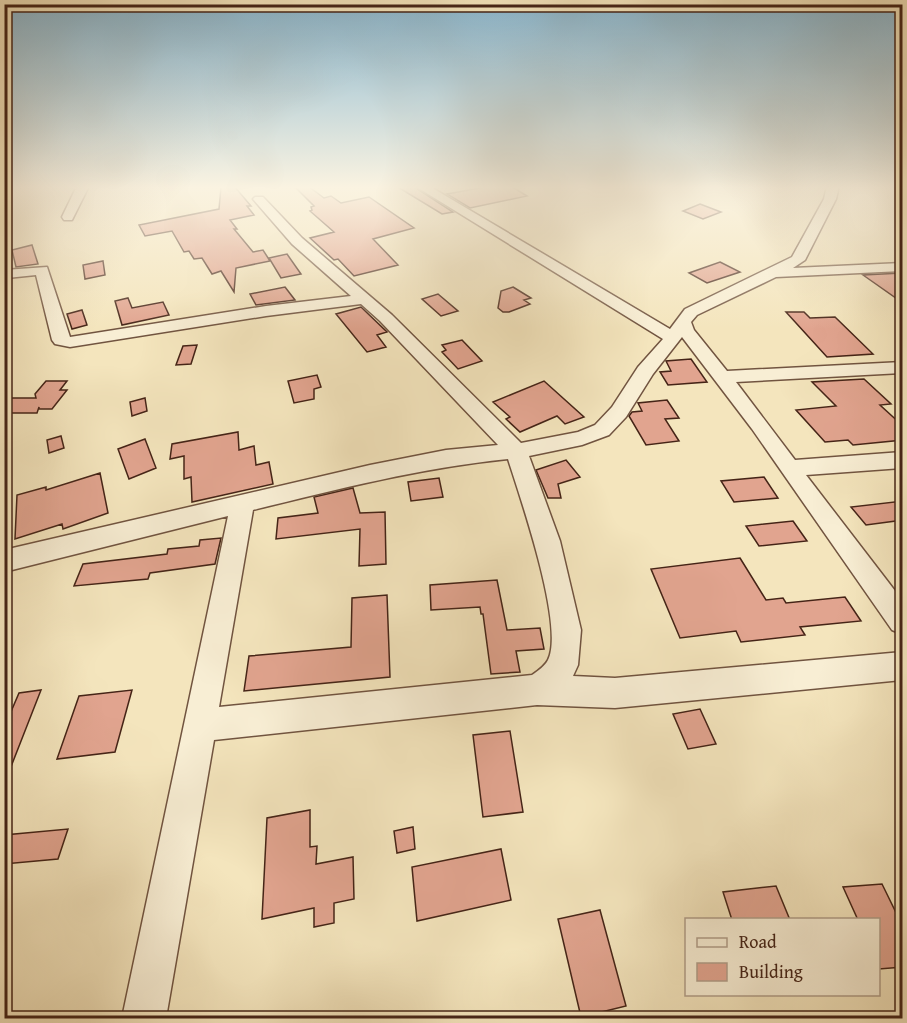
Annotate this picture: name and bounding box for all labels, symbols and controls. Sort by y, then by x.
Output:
legend [685,918,880,996]
text: Road [739,928,777,955]
text: Building [739,958,803,985]

